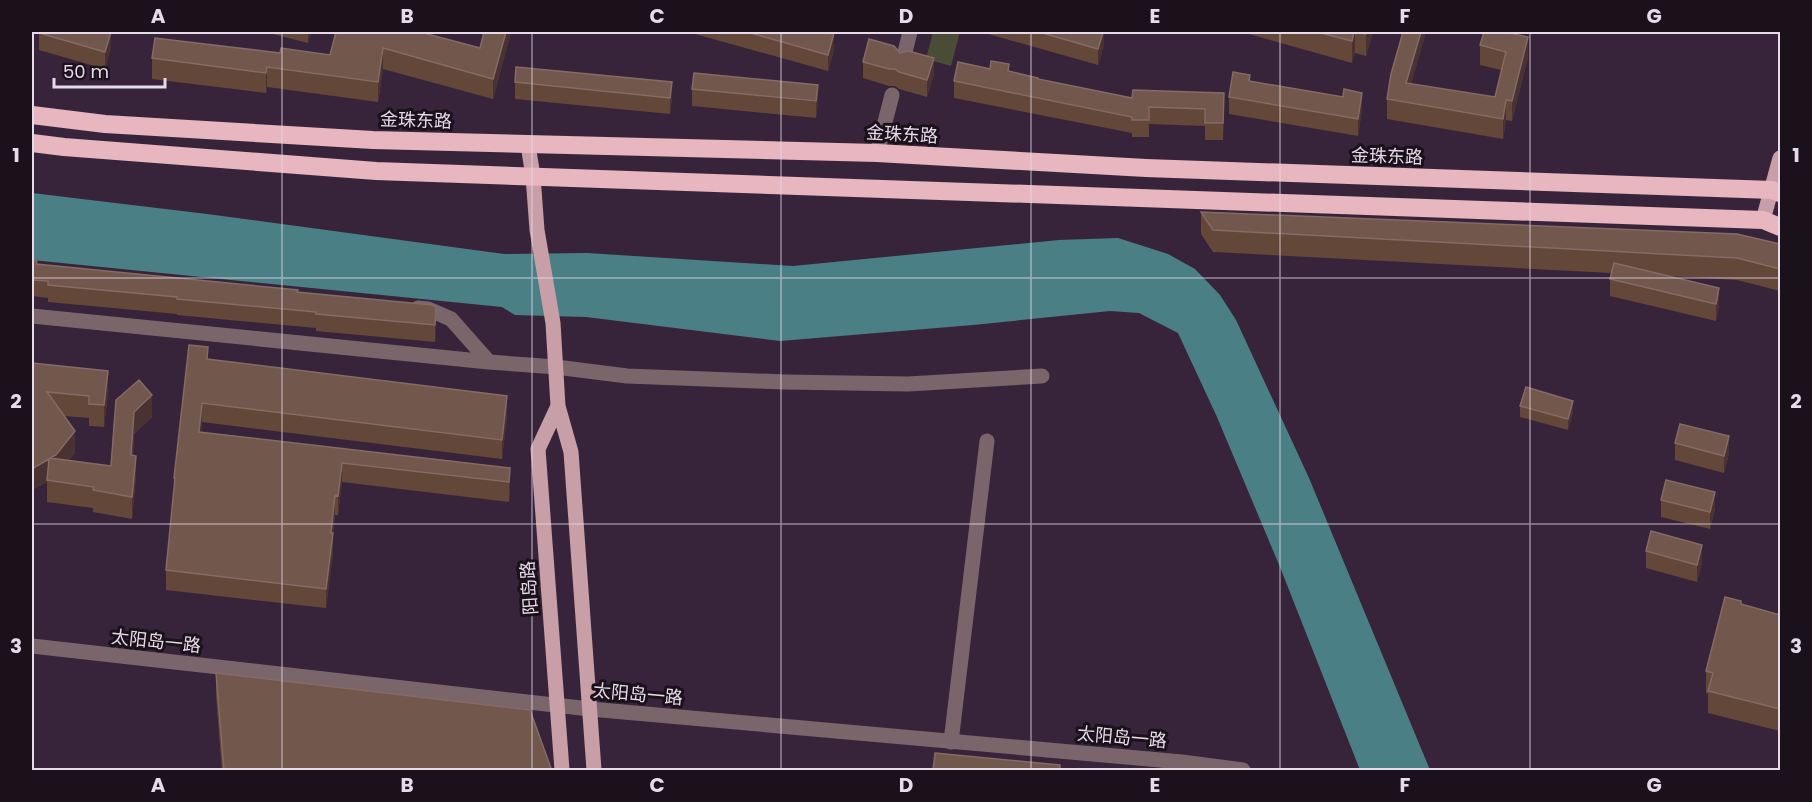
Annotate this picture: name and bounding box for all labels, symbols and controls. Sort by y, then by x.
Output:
text: A [151,2,166,30]
text: B [400,2,414,30]
text: C [649,2,665,30]
text: D [899,2,913,30]
text: E [1150,2,1160,30]
text: F [1400,2,1411,30]
text: G [1646,2,1662,30]
scale bar [54,51,165,89]
text: 50 m [63,59,109,84]
street label: 金珠东路 [380,106,452,134]
street label: 金珠东路 [865,120,939,148]
text: 1 [12,141,20,169]
text: 1 [1792,141,1800,169]
street label: 金珠东路 [1351,142,1423,170]
text: 2 [10,387,22,415]
text: 2 [1790,387,1802,415]
street label: 阳岛路 [515,560,543,616]
street label: 太阳岛一路 [110,624,202,658]
text: 3 [10,632,22,660]
text: 3 [1790,632,1802,660]
street label: 太阳岛一路 [592,678,684,710]
street label: 太阳岛一路 [1076,721,1168,753]
text: A [151,771,166,799]
text: B [400,771,414,799]
text: C [649,771,665,799]
text: D [899,771,913,799]
text: E [1150,771,1160,799]
text: F [1400,771,1411,799]
text: G [1646,771,1662,799]

